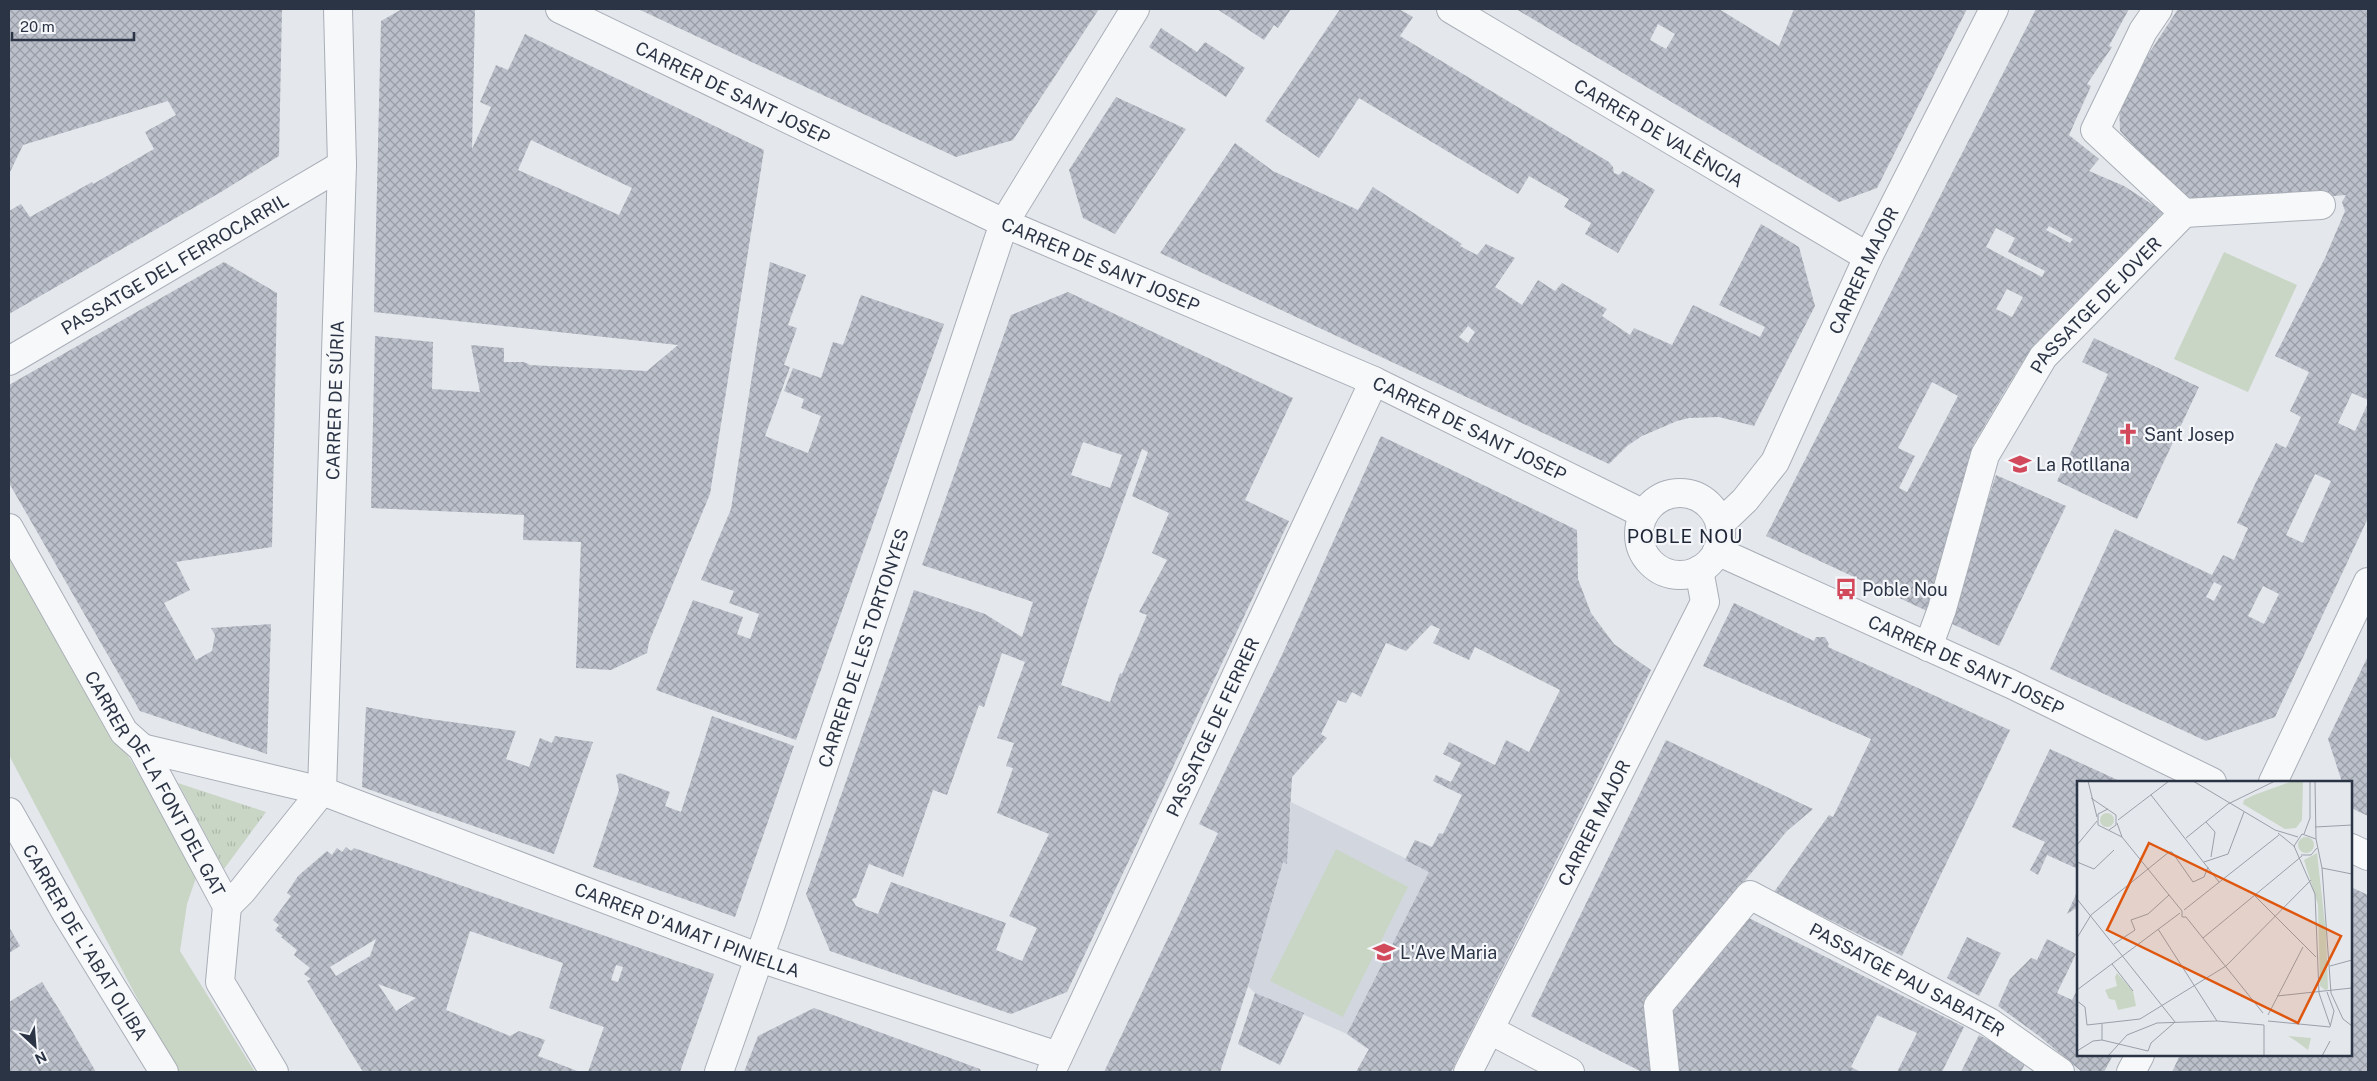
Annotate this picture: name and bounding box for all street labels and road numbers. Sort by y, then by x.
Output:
street label: CARRER DE SANT JOSEP [632,37,834,148]
street label: CARRER DE VALÈNCIA [1571,74,1748,191]
street label: PASSATGE DEL FERROCARRIL [57,189,292,339]
street label: CARRER MAJOR [1824,203,1902,337]
street label: CARRER DE SANT JOSEP [998,213,1203,316]
street label: PASSATGE DE JOVER [2025,232,2165,377]
street label: CARRER DE SÚRIA [321,320,348,480]
street label: CARRER DE SANT JOSEP [1369,372,1570,485]
street label: CARRER DE LES TORTONYES [813,525,912,770]
street label: CARRER DE SANT JOSEP [1865,610,2068,719]
street label: PASSATGE DE FERRER [1161,634,1263,820]
street label: CARRER DE LA FONT DEL GAT [81,667,230,900]
street label: CARRER MAJOR [1553,756,1634,889]
street label: CARRER DE L'ABAT OLIBA [19,840,152,1044]
street label: CARRER D'AMAT I PINIELLA [572,878,803,981]
street label: PASSATGE PAU SABATER [1806,918,2009,1041]

